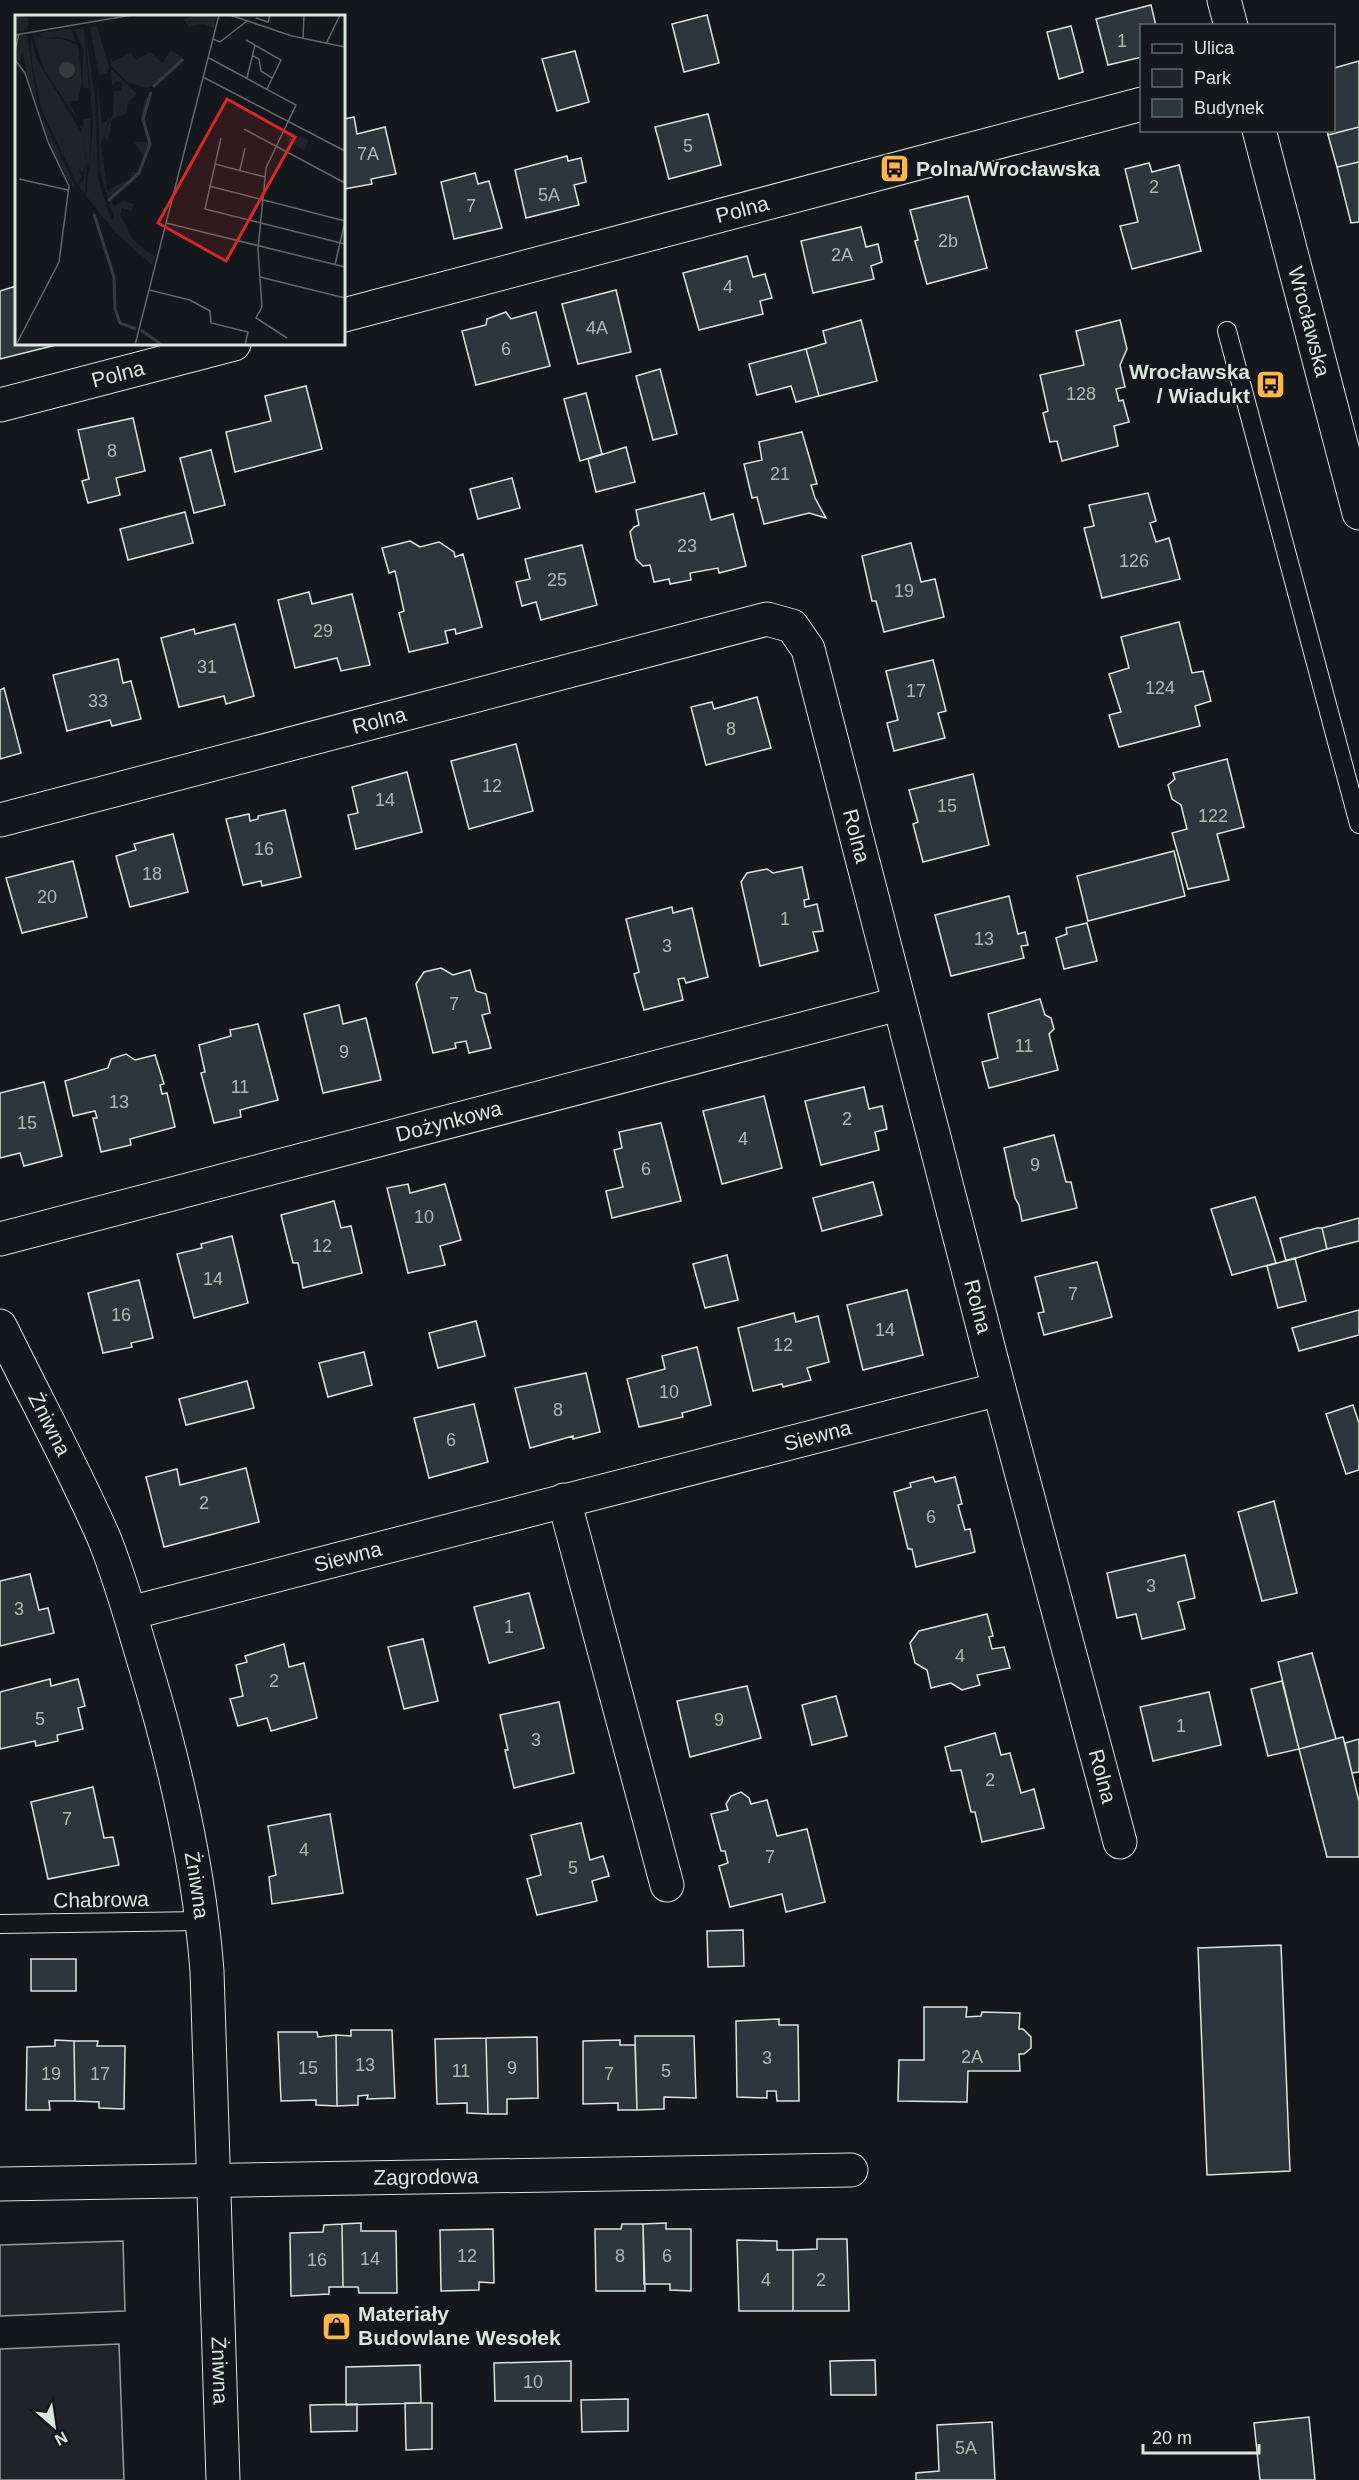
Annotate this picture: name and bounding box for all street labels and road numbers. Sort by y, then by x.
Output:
street label: Polna [713,191,771,227]
street label: Wrocławska [1284,264,1335,379]
street label: Polna [89,356,147,392]
street label: Rolna [350,702,409,738]
street label: Rolna [839,806,875,866]
street label: Dożynkowa [393,1096,504,1146]
street label: Rolna [960,1277,996,1336]
street label: Żniwna [24,1389,76,1460]
street label: Siewna [781,1415,854,1455]
street label: Siewna [312,1537,384,1576]
street label: Rolna [1085,1747,1121,1806]
street label: Żniwna [181,1850,214,1920]
street label: Chabrowa [53,1887,149,1912]
street label: Zagrodowa [373,2164,479,2189]
street label: Żniwna [207,2336,233,2405]

